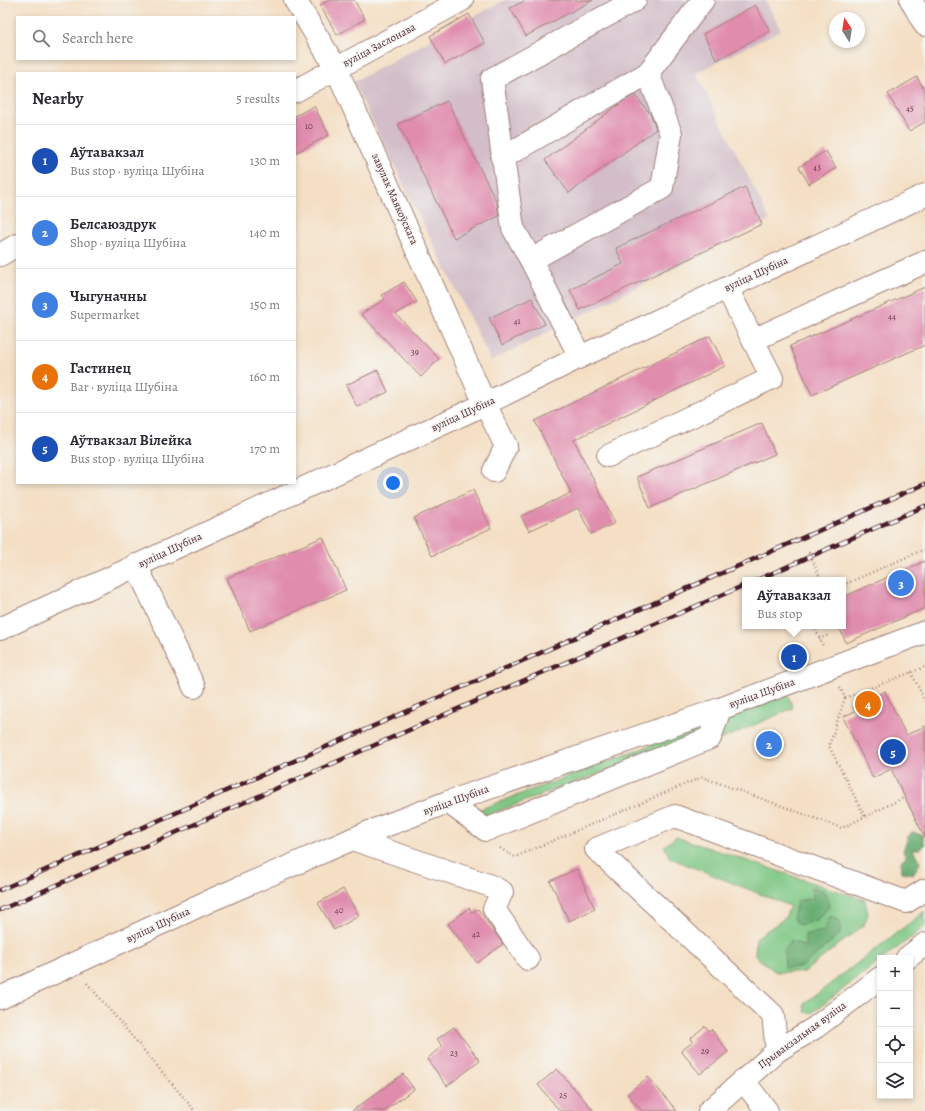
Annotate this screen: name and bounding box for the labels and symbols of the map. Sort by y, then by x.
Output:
north arrow [829,12,865,48]
street label: вуліца Заслонава [340,19,419,71]
house number: 45 [906,102,914,114]
house number: 10 [305,120,313,132]
street label: завулак Маякоўскага [368,151,422,248]
house number: 43 [813,161,821,173]
street label: вуліца Шубіна [722,252,791,295]
house number: 44 [888,310,896,322]
house number: 41 [513,315,521,327]
house number: 39 [411,346,419,358]
street label: вуліца Шубіна [429,392,498,435]
your location [383,473,403,493]
street label: вуліца Шубіна [136,528,205,571]
pin: 3 [888,568,914,598]
pin: 1 [781,642,807,672]
street label: вуліца Шубіна [727,674,798,712]
pin: 4 [855,689,881,719]
pin: 2 [756,729,782,759]
pin: 5 [880,737,906,767]
street label: вуліца Шубіна [421,781,492,819]
street label: вуліца Шубіна [124,903,193,946]
house number: 40 [335,904,344,916]
house number: 42 [472,928,481,940]
street label: Прывакзальная вуліца [755,997,850,1072]
house number: 29 [701,1045,709,1057]
house number: 23 [450,1047,458,1059]
house number: 25 [559,1089,567,1101]

